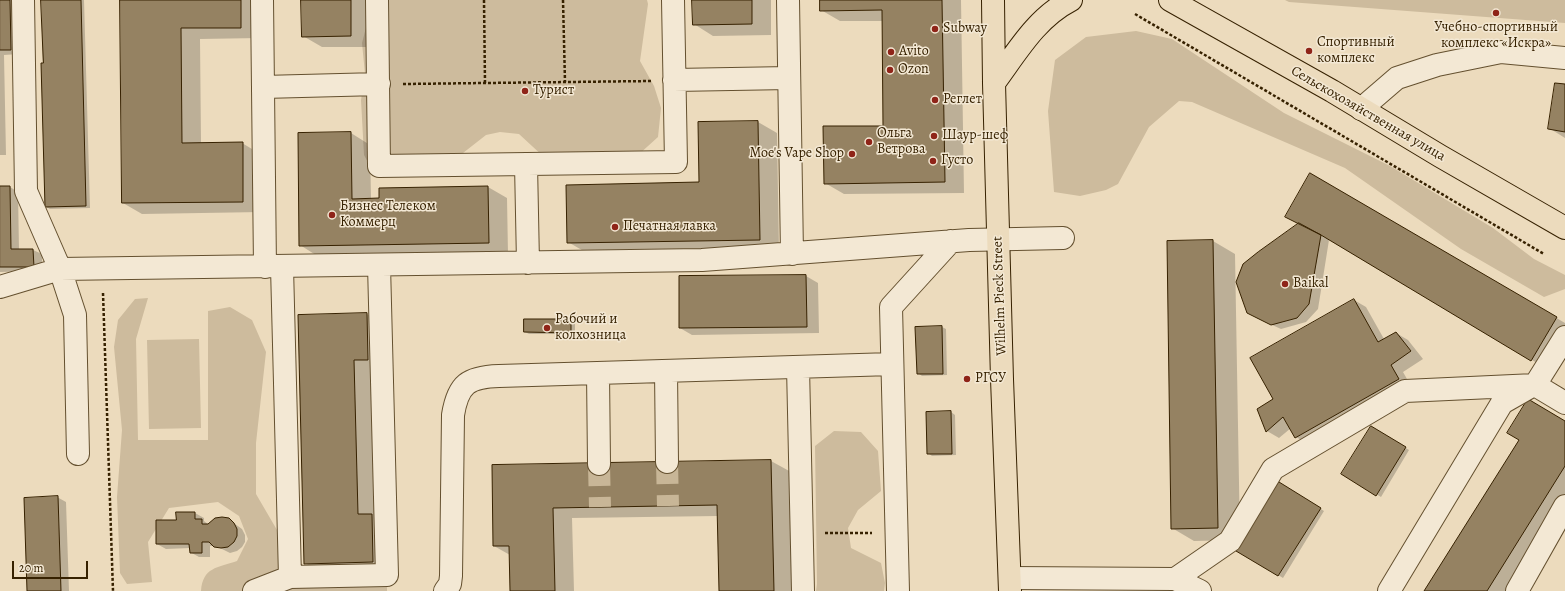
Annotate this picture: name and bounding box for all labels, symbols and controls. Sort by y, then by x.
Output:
marker: Учебно-спортивный комплекс «Искра» [1491,8,1501,18]
place label: Учебно-спортивный комплекс «Искра» [1434,20,1558,52]
place label: Subway [943,21,987,37]
marker: Subway [930,24,940,34]
place label: Спортивный комплекс [1317,35,1395,68]
place label: Avito [899,44,929,60]
marker: Спортивный комплекс [1304,46,1314,56]
marker: Avito [886,47,896,57]
place label: Ozon [898,62,929,78]
street label: Сельскохозяйственная улица [1288,63,1448,165]
marker: Ozon [885,65,895,75]
place label: Турист [533,83,574,99]
marker: Турист [520,86,530,96]
place label: Реглет [943,92,982,108]
marker: Реглет [930,95,940,105]
place label: Ольга Ветрова [877,126,925,158]
place label: Шаур-шеф [942,128,1008,144]
marker: Шаур-шеф [929,131,939,141]
marker: Ольга Ветрова [864,137,874,147]
place label: Moe's Vape Shop [750,146,844,162]
marker: Moe's Vape Shop [847,149,857,159]
place label: Густо [941,153,973,169]
marker: Густо [928,156,938,166]
place label: Бизнес Телеком Коммерц [340,199,436,232]
marker: Бизнес Телеком Коммерц [327,210,337,220]
place label: Печатная лавка [623,219,716,235]
marker: Печатная лавка [610,222,620,232]
street label: Wilhelm Pieck Street [990,236,1010,356]
place label: Baikal [1293,276,1328,292]
marker: Baikal [1280,279,1290,289]
place label: Рабочий и колхозница [555,312,626,344]
marker: Рабочий и колхозница [542,323,552,333]
place label: РГСУ [975,371,1006,387]
marker: РГСУ [962,374,972,384]
scale bar [14,553,90,579]
text: 20 m [19,560,43,576]

